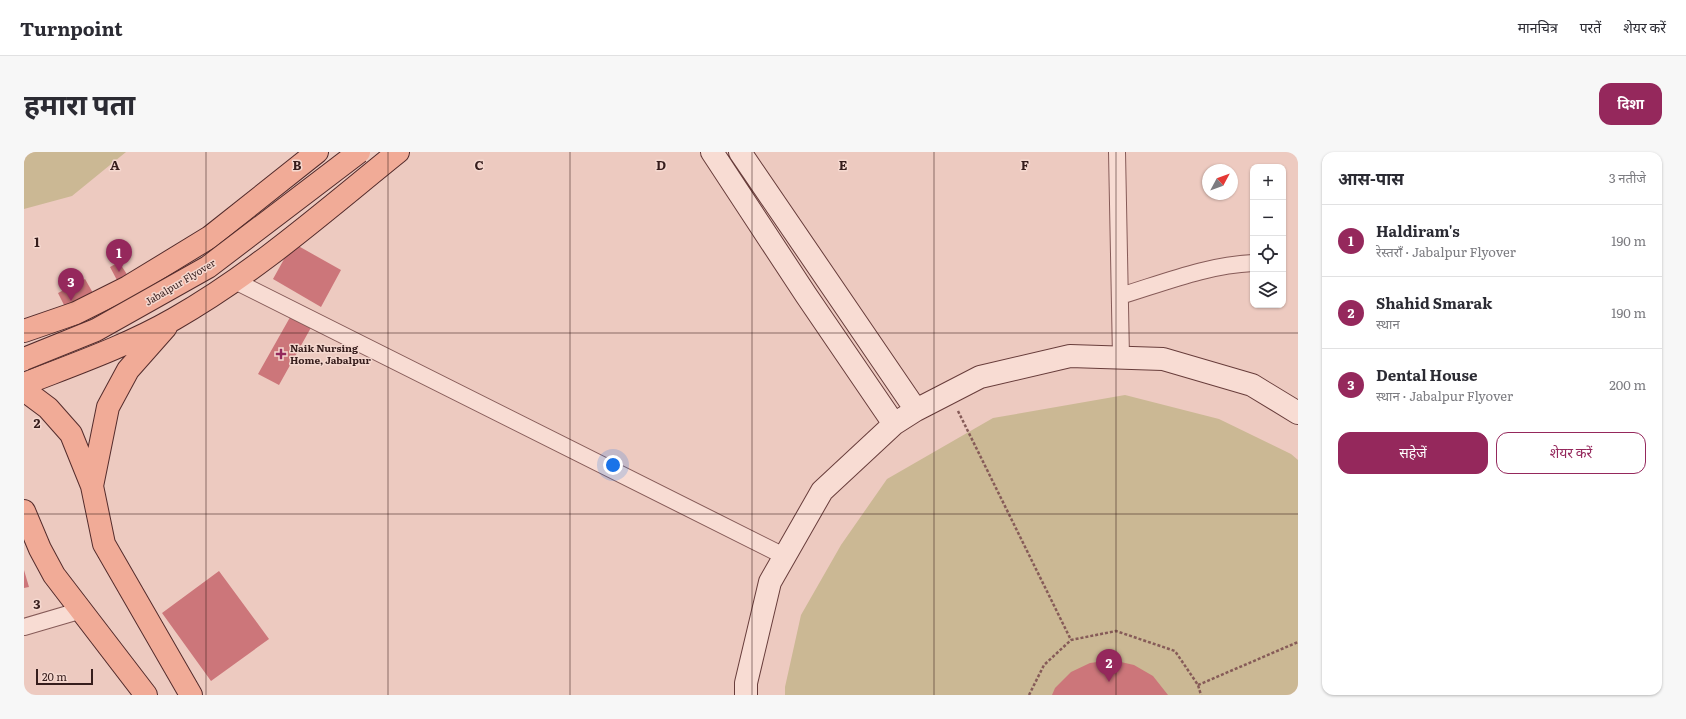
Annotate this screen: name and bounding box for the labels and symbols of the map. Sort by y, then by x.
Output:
text: A [110,155,120,174]
text: B [293,155,302,174]
text: C [474,155,484,174]
text: D [656,155,666,174]
text: E [839,155,848,174]
text: F [1021,155,1029,174]
north arrow [1202,164,1238,200]
text: 1 [34,232,40,251]
pin: 1 [106,239,132,272]
street label: Jabalpur Flyover [142,254,218,309]
pin: 3 [58,268,84,301]
place label: Naik Nursing Home, Jabalpur [290,340,371,367]
marker: Naik Nursing Home, Jabalpur [275,348,287,360]
text: 2 [34,413,41,432]
your location [603,455,623,475]
text: 3 [33,594,41,613]
pin: 2 [1096,649,1122,682]
scale bar [36,667,93,686]

